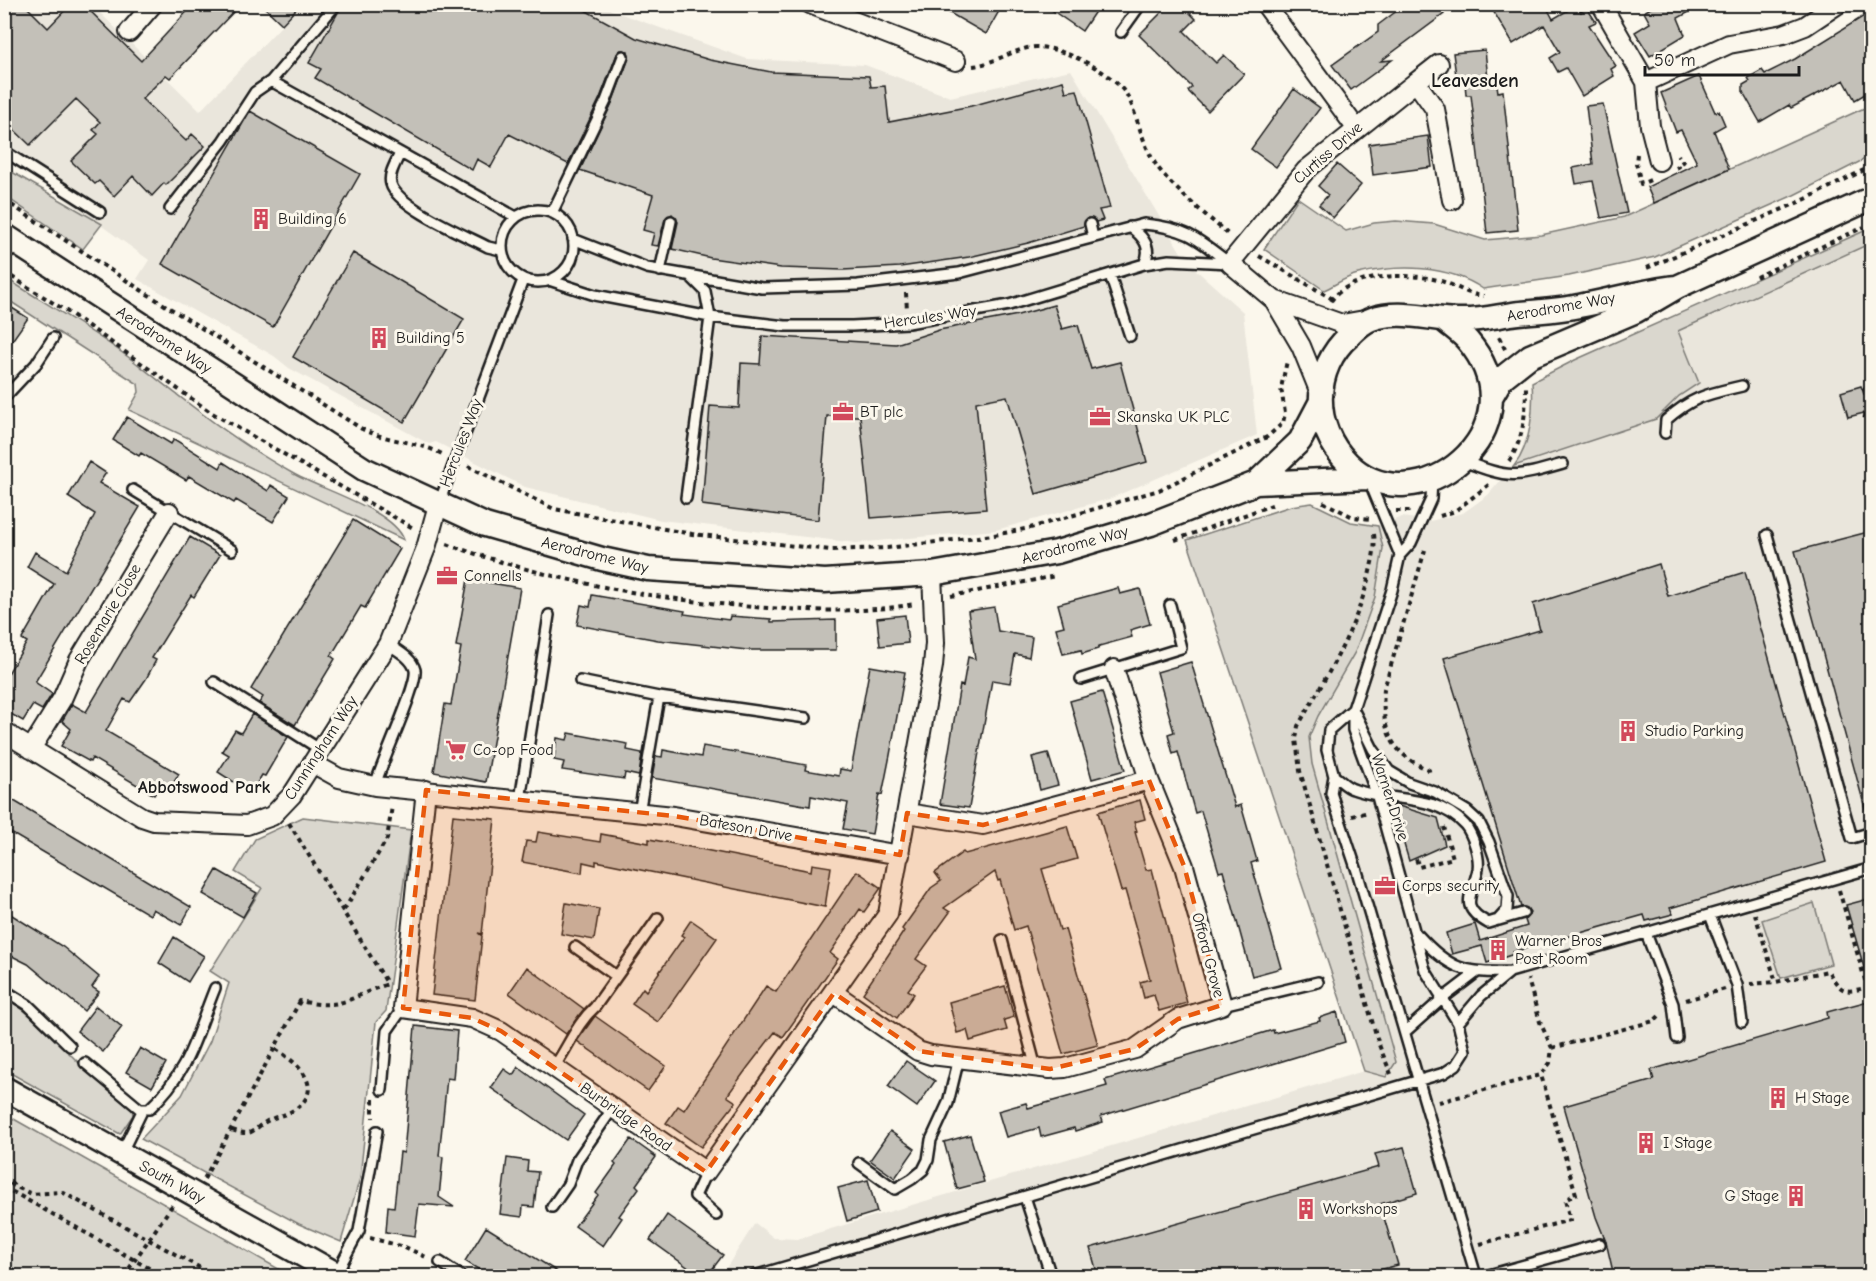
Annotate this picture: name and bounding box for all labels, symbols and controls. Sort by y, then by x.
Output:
scale bar [1645,39,1800,77]
text: 50 m [1654,50,1696,71]
district label: Leavesden [1431,69,1519,92]
street label: Curtiss Drive [1290,118,1366,188]
building icon: Building 6 [249,207,273,231]
place label: Building 6 [278,210,347,228]
street label: Aerodrome Way [1505,288,1617,325]
street label: Hercules Way [883,301,978,332]
street label: Aerodrome Way [113,303,216,378]
building icon: Building 5 [367,326,391,350]
place label: Building 5 [396,329,465,347]
street label: Hercules Way [436,396,486,490]
office icon: BT plc [831,400,855,424]
place label: BT plc [860,403,904,421]
office icon: Skanska UK PLC [1088,405,1112,429]
place label: Skanska UK PLC [1117,408,1230,426]
street label: Aerodrome Way [1020,522,1131,568]
street label: Aerodrome Way [540,533,651,577]
street label: Rosemarie Close [71,561,145,667]
office icon: Connells [435,564,459,588]
place label: Connells [464,567,522,585]
street label: Cunningham Way [281,692,362,803]
building icon: Studio Parking [1616,719,1640,743]
place label: Studio Parking [1645,722,1744,740]
supermarket icon: Co-op Food [444,738,468,762]
place label: Co-op Food [473,741,554,759]
street label: Warner Drive [1367,751,1413,843]
district label: Abbotswood Park [138,777,270,798]
street label: Bateson Drive [698,811,794,845]
office icon: Corps security [1373,874,1397,898]
place label: Corps security [1402,877,1500,895]
street label: Offord Grove [1188,911,1228,999]
place label: Warner Bros Post Room [1515,932,1602,968]
building icon: Warner Bros Post Room [1486,938,1510,962]
street label: Burbridge Road [577,1079,675,1155]
building icon: H Stage [1766,1086,1790,1110]
place label: H Stage [1795,1089,1850,1107]
building icon: I Stage [1634,1131,1658,1155]
place label: I Stage [1663,1134,1712,1152]
street label: South Way [136,1157,209,1208]
building icon: G Stage [1784,1184,1808,1208]
place label: G Stage [1725,1187,1779,1205]
building icon: Workshops [1294,1197,1318,1221]
place label: Workshops [1323,1200,1398,1218]

